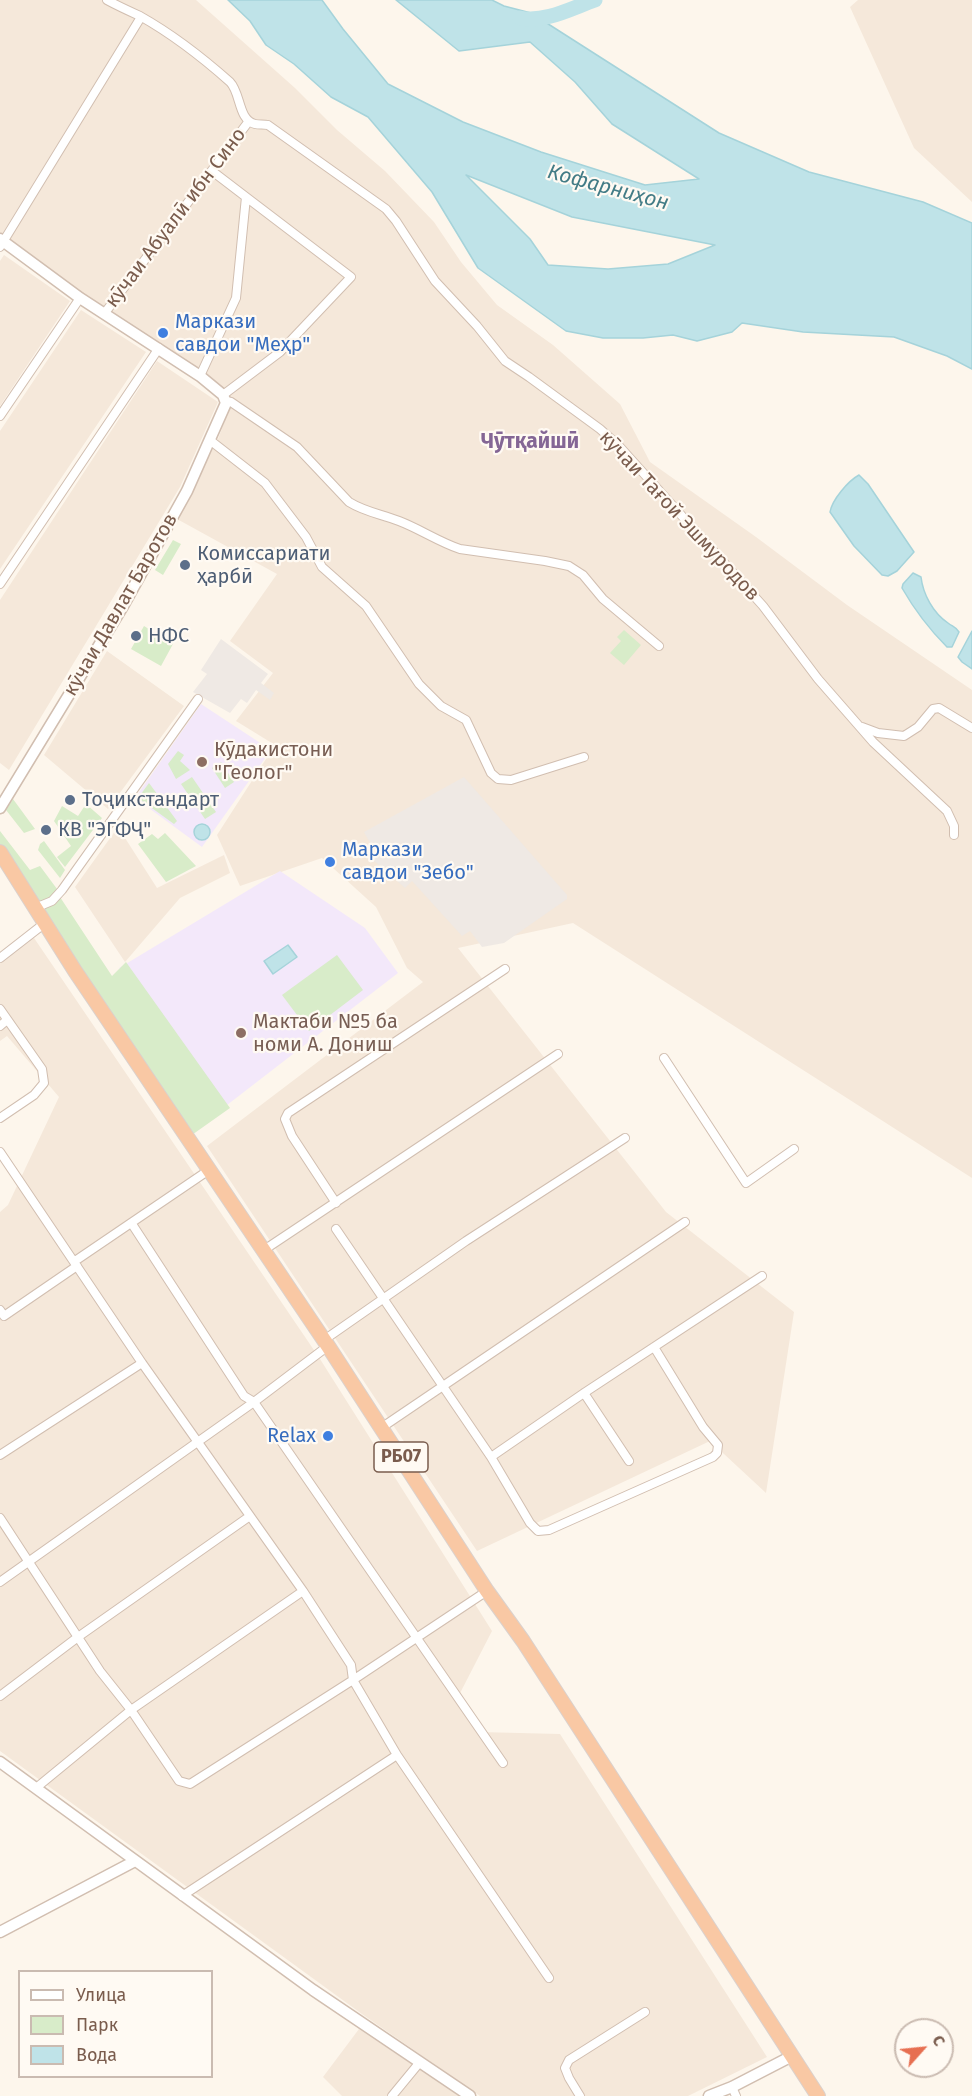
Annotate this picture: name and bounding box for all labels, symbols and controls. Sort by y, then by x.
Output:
street label: кӯчаи Абуалӣ ибн Сино [101,123,251,313]
water label: Кофарниҳон [545,160,671,216]
place label: Маркази савдои "Меҳр" [175,310,310,357]
marker: Маркази савдои "Меҳр" [156,326,170,340]
street label: кӯчаи Тағой Эшмуродов [594,426,764,606]
district label: Чӯтқайшӣ [481,429,579,455]
street label: кӯчаи Давлат Баротов [59,509,183,701]
place label: Комиссариати ҳарбӣ [197,542,330,589]
marker: Комиссариати ҳарбӣ [178,558,192,572]
place label: НФС [148,624,189,648]
marker: НФС [129,629,143,643]
place label: Кӯдакистони "Геолог" [214,738,333,785]
marker: Кӯдакистони "Геолог" [195,755,209,769]
place label: Тоҷикстандарт [82,788,219,812]
marker: Тоҷикстандарт [63,793,77,807]
place label: КВ "ЭГФҶ" [58,818,151,842]
marker: КВ "ЭГФҶ" [39,823,53,837]
place label: Маркази савдои "Зебо" [342,838,474,885]
marker: Маркази савдои "Зебо" [323,855,337,869]
place label: Мактаби №5 ба номи А. Дониш [253,1010,398,1057]
marker: Мактаби №5 ба номи А. Дониш [234,1026,248,1040]
place label: Relax [267,1424,316,1448]
marker: Relax [321,1429,335,1443]
road number: РБ07 [374,1442,428,1472]
legend [18,1970,213,2078]
text: Улица [76,1984,126,2006]
text: Парк [76,2014,118,2036]
north arrow [894,2018,954,2078]
text: С [928,2032,949,2049]
text: Вода [76,2044,117,2066]

